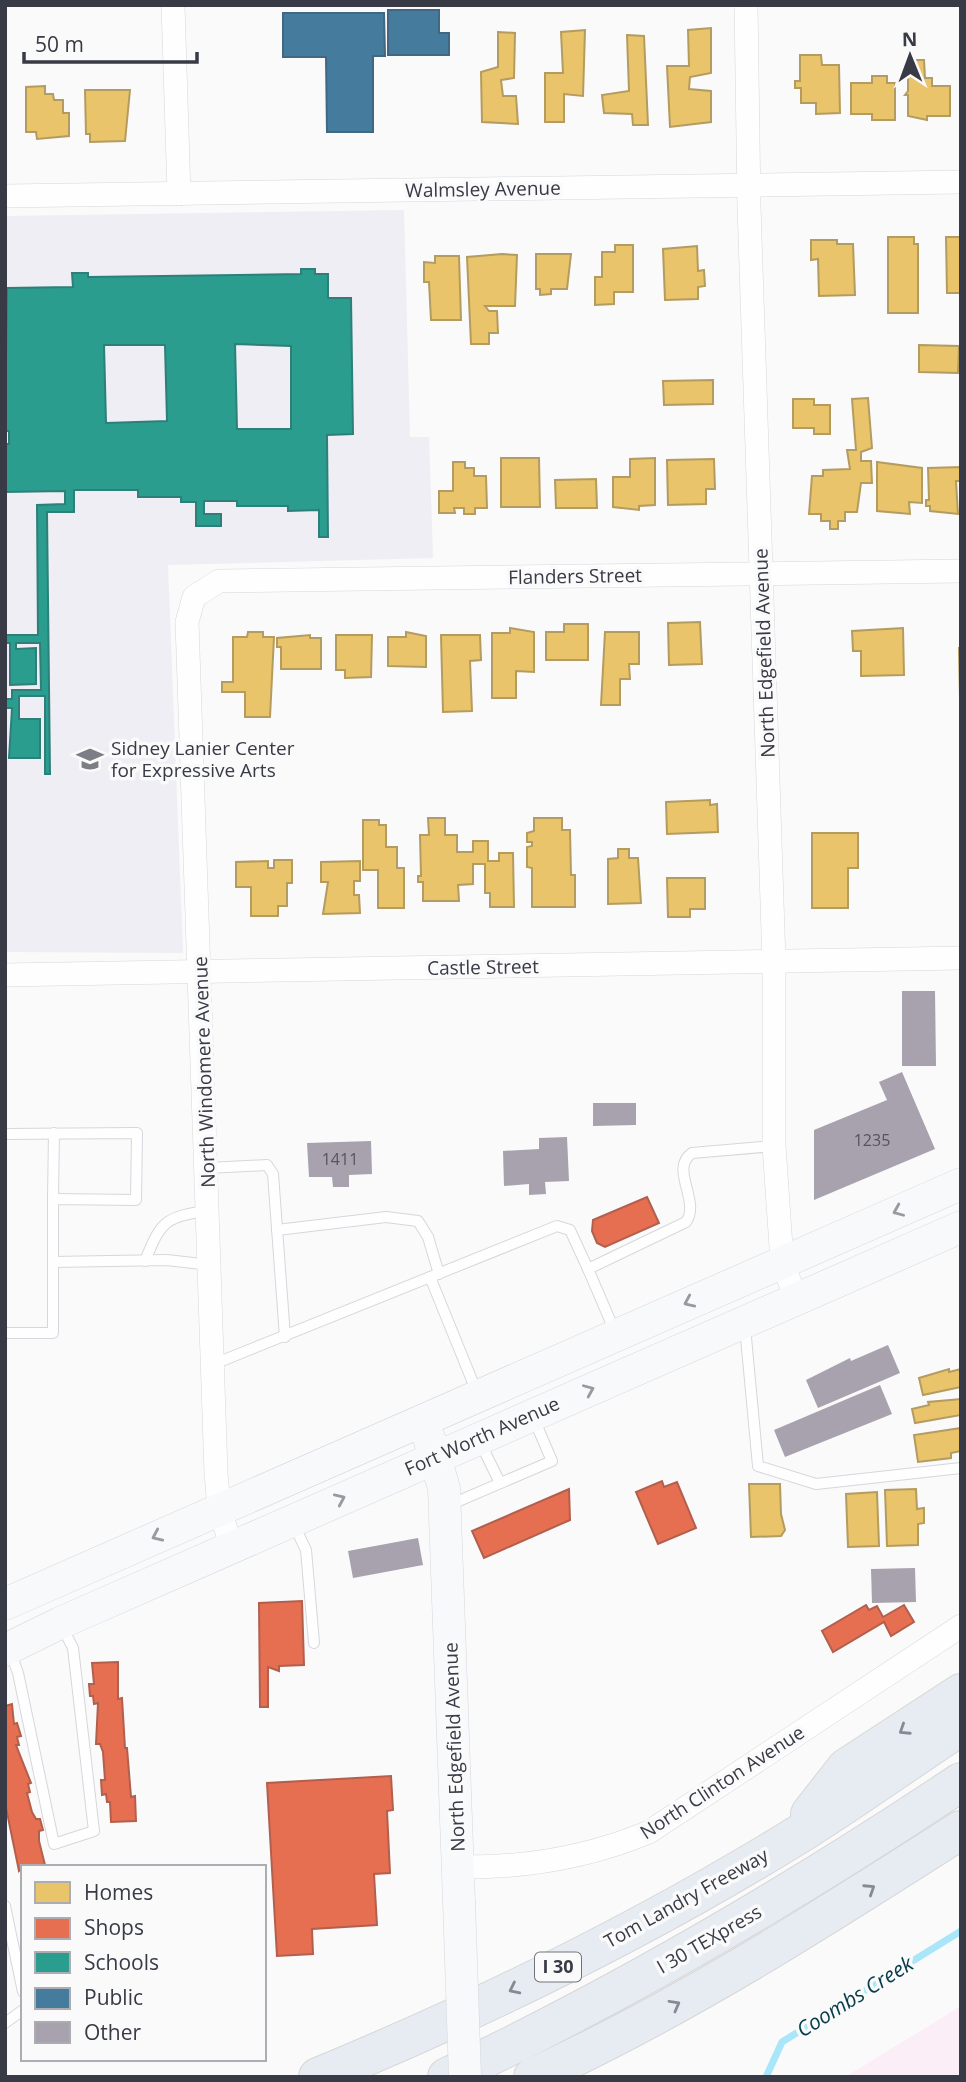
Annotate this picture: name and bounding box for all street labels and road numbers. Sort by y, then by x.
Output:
street label: Walmsley Avenue [405,175,561,203]
street label: North Edgefield Avenue [747,548,781,758]
street label: Flanders Street [508,562,642,590]
street label: Castle Street [427,953,539,981]
street label: North Windomere Avenue [187,956,221,1188]
street label: Fort Worth Avenue [400,1390,564,1482]
street label: North Edgefield Avenue [437,1642,471,1852]
street label: North Clinton Avenue [635,1719,809,1845]
street label: Tom Landry Freeway [599,1842,773,1954]
street label: I 30 TEXpress [652,1898,766,1980]
road number: I 30 [535,1952,581,1982]

